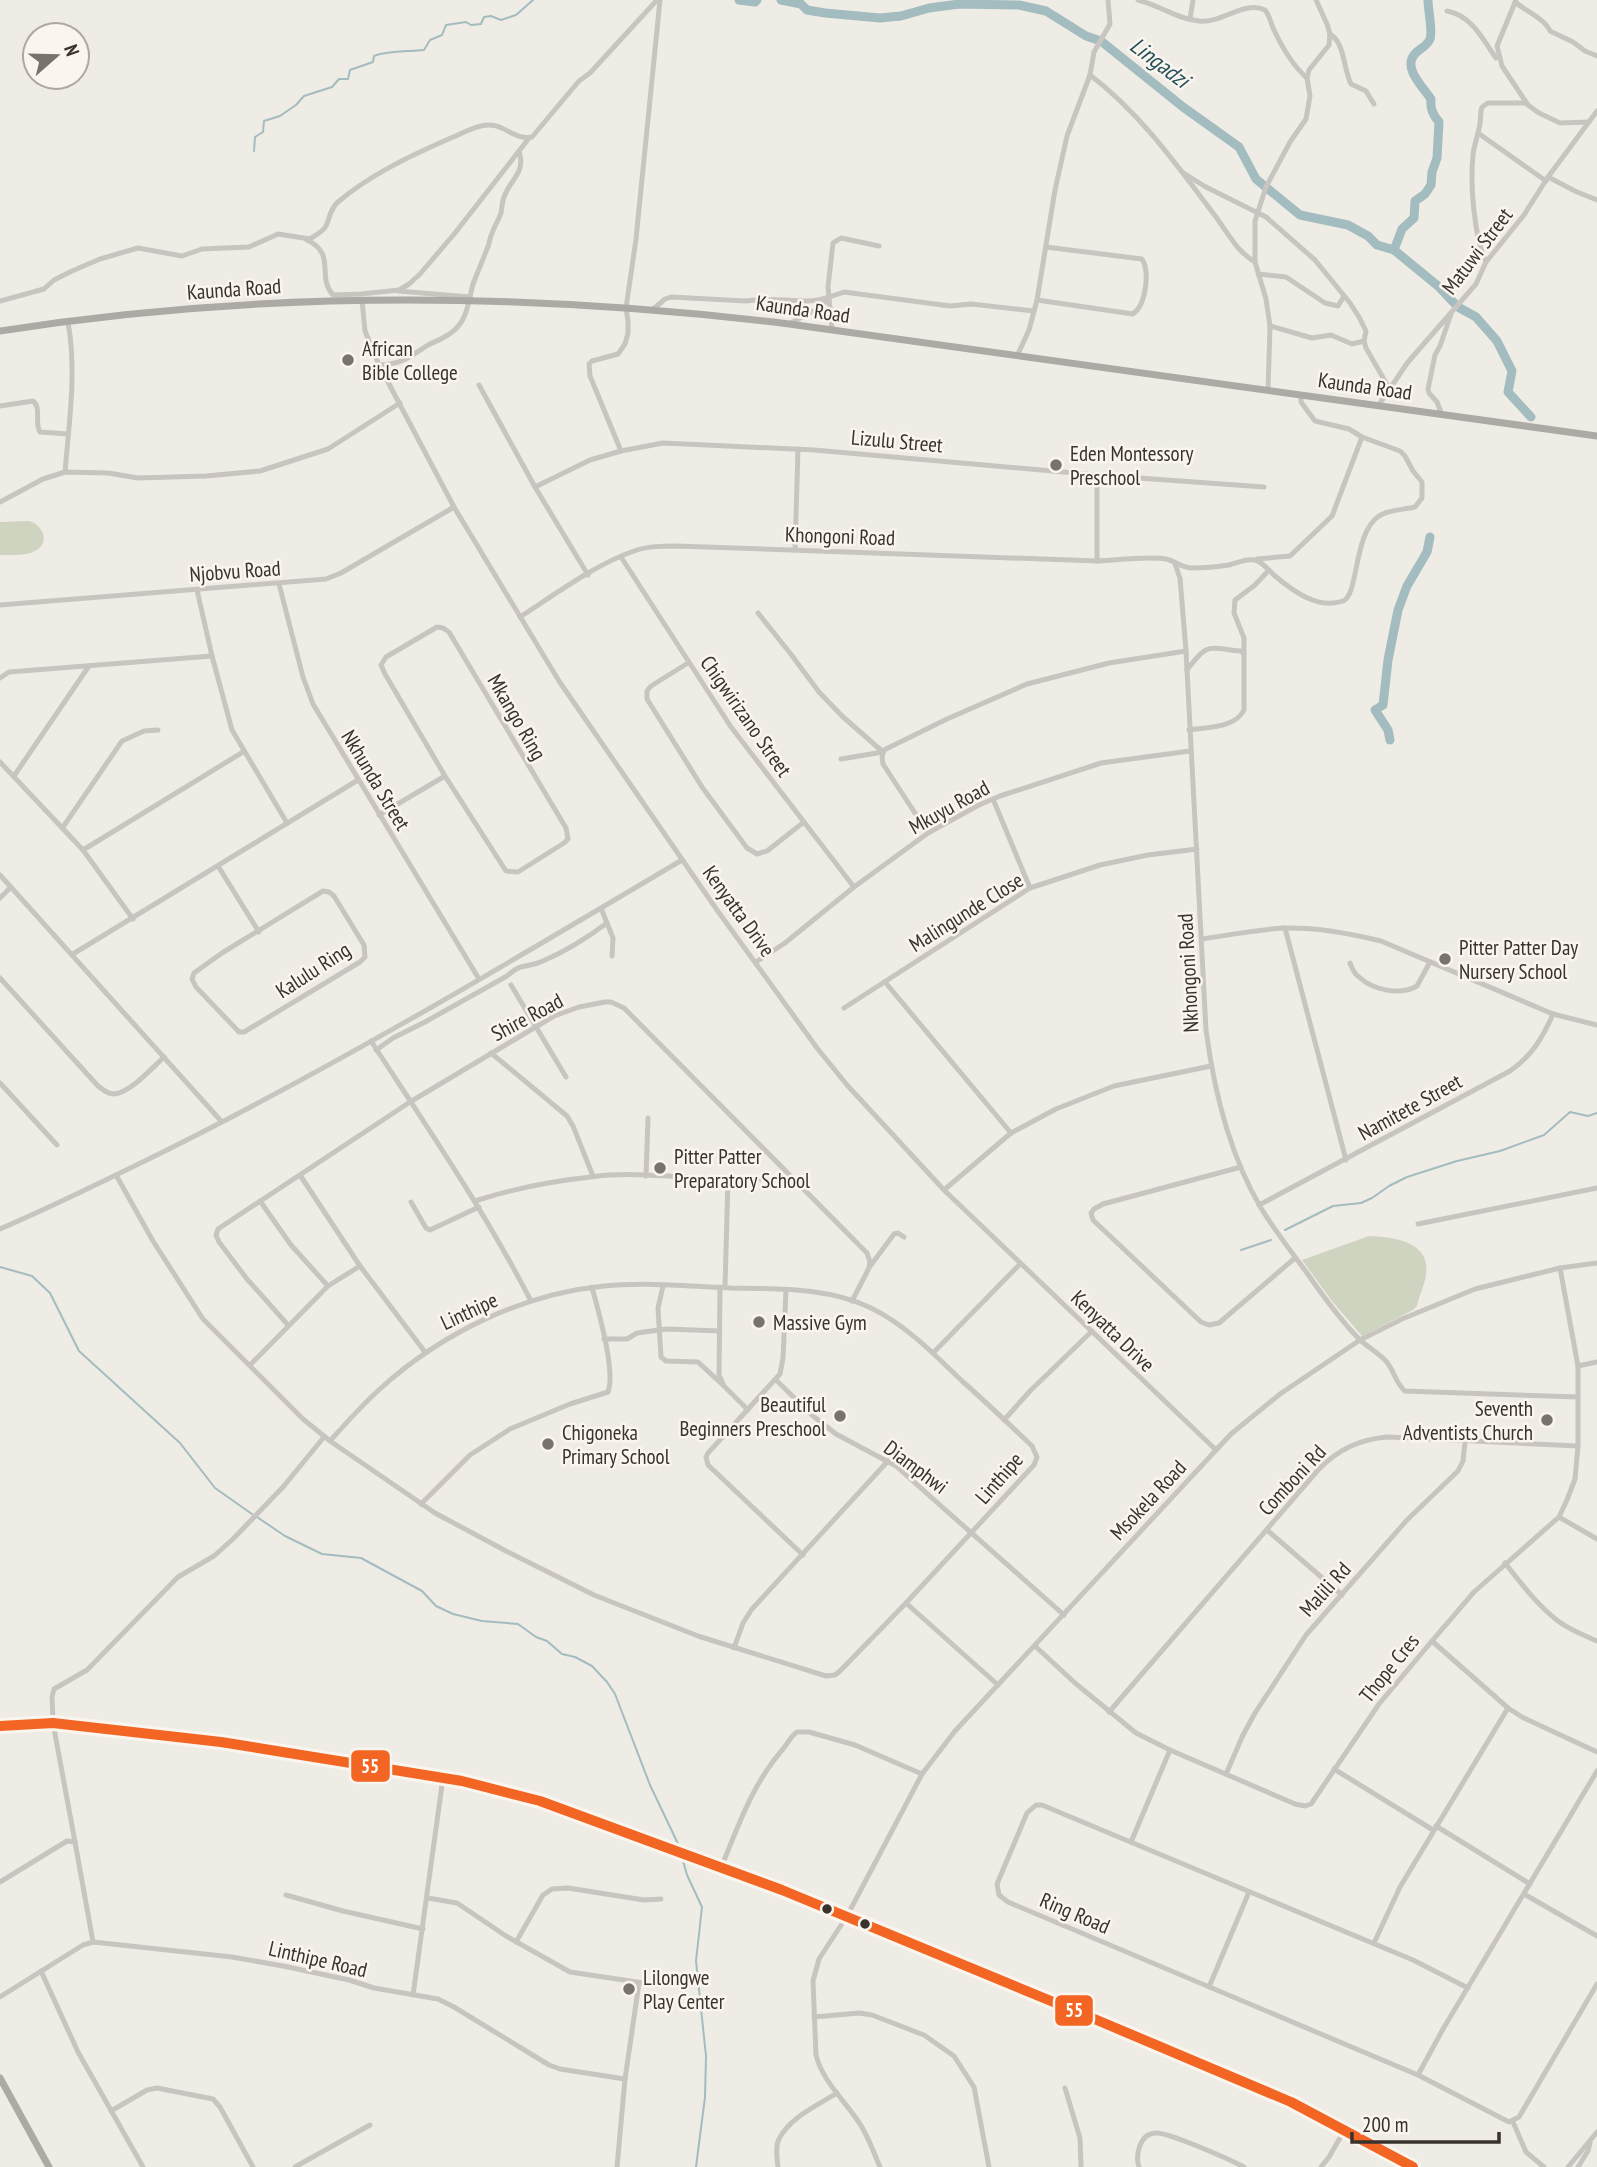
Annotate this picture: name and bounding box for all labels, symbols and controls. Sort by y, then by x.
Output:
north arrow [21,21,91,91]
water label: Lingadzi [1125,30,1198,96]
text: N [59,41,85,59]
street label: Matuwi Street [1436,202,1518,300]
street label: Kaunda Road [186,272,282,306]
street label: Kaunda Road [754,289,852,329]
place label: African Bible College [362,335,458,386]
marker: African Bible College [340,352,356,368]
street label: Kaunda Road [1316,366,1414,406]
street label: Lizulu Street [850,424,944,458]
place label: Eden Montessory Preschool [1070,440,1193,491]
marker: Eden Montessory Preschool [1048,457,1064,473]
street label: Khongoni Road [785,521,895,551]
street label: Njobvu Road [188,554,282,588]
street label: Chigwirizano Street [694,650,798,782]
street label: Mkango Ring [482,669,552,765]
street label: Nkhunda Street [335,725,417,835]
street label: Mkuyu Road [904,774,994,840]
street label: Kenyatta Drive [697,860,781,962]
street label: Malingunde Close [904,866,1028,958]
street label: Nkhongoni Road [1171,913,1205,1033]
place label: Pitter Patter Day Nursery School [1459,934,1578,985]
street label: Kalulu Ring [271,936,355,1004]
marker: Pitter Patter Day Nursery School [1437,951,1453,967]
street label: Shire Road [486,987,568,1047]
street label: Namitete Street [1353,1067,1467,1147]
place label: Pitter Patter Preparatory School [674,1143,810,1194]
marker: Pitter Patter Preparatory School [652,1160,668,1176]
street label: Kenyatta Drive [1065,1284,1161,1378]
street label: Linthipe [436,1286,502,1336]
place label: Massive Gym [773,1309,867,1336]
marker: Massive Gym [751,1314,767,1330]
place label: Beautiful Beginners Preschool [679,1391,826,1442]
place label: Seventh Adventists Church [1403,1395,1533,1446]
marker: Beautiful Beginners Preschool [832,1408,848,1424]
marker: Seventh Adventists Church [1539,1412,1555,1428]
place label: Chigoneka Primary School [562,1419,670,1470]
street label: Diamphwi [879,1434,953,1500]
marker: Chigoneka Primary School [540,1436,556,1452]
street label: Comboni Rd [1252,1439,1332,1521]
street label: Linthipe [969,1447,1029,1509]
street label: Msokela Road [1104,1454,1192,1546]
street label: Malili Rd [1293,1556,1357,1622]
street label: Thope Cres [1353,1628,1425,1708]
line badge: 55 [350,1749,391,1783]
text: 55 [361,1754,379,1778]
street label: Ring Road [1036,1886,1114,1940]
unlabelled marker [820,1902,834,1916]
unlabelled marker [858,1917,872,1931]
street label: Linthipe Road [266,1935,370,1983]
place label: Lilongwe Play Center [643,1964,725,2015]
marker: Lilongwe Play Center [621,1981,637,1997]
line badge: 55 [1054,1994,1094,2027]
text: 55 [1065,1998,1083,2022]
scale bar [1352,2100,1499,2144]
text: 200 m [1362,2111,1408,2138]

